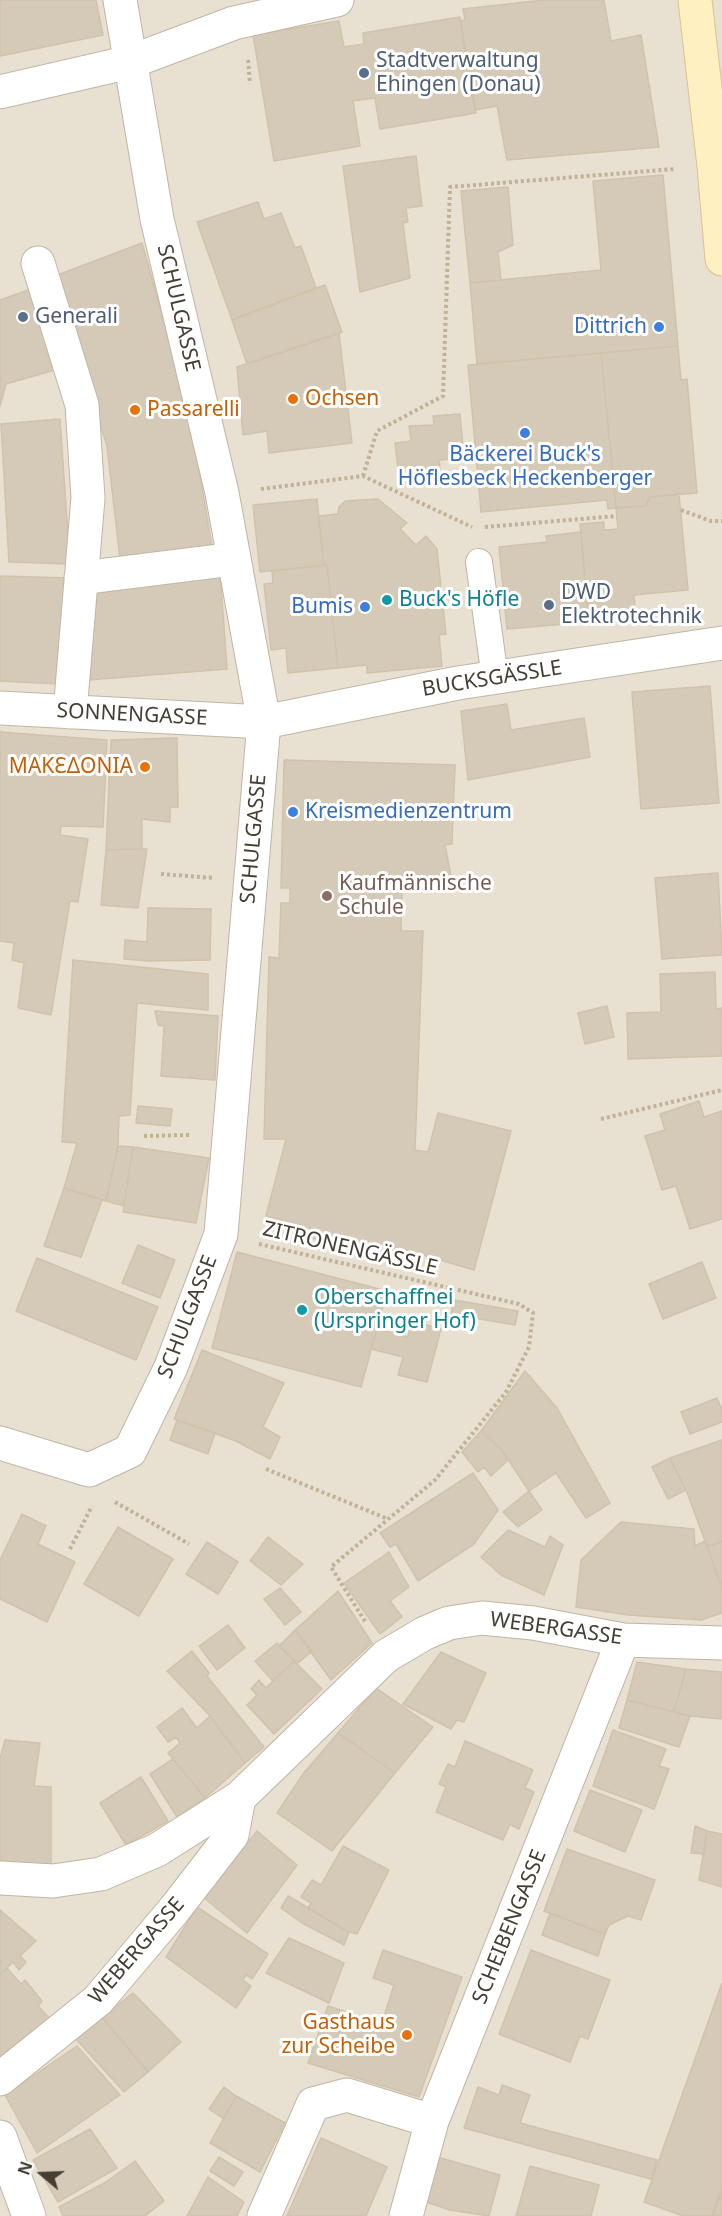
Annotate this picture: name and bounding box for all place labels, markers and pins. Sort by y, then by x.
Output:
place label: Stadtverwaltung Ehingen (Donau) [376,48,541,98]
marker: Stadtverwaltung Ehingen (Donau) [357,66,371,80]
place label: Generali [35,304,118,330]
marker: Generali [16,310,30,324]
place label: Dittrich [574,314,647,340]
marker: Dittrich [652,320,666,334]
place label: Ochsen [305,386,379,412]
marker: Ochsen [286,392,300,406]
place label: Passarelli [147,397,240,423]
marker: Passarelli [128,403,142,417]
marker: Bäckerei Buck's Höflesbeck Heckenberger [518,426,532,440]
place label: Bäckerei Buck's Höflesbeck Heckenberger [398,442,652,492]
place label: DWD Elektrotechnik [561,580,702,630]
place label: Buck's Höfle [399,587,519,613]
marker: Buck's Höfle [380,593,394,607]
place label: Bumis [291,594,353,620]
marker: DWD Elektrotechnik [542,598,556,612]
marker: Bumis [358,600,372,614]
place label: MAKƐΔONIA [9,754,133,780]
marker: MAKƐΔONIA [138,760,152,774]
place label: Kreismedienzentrum [305,799,512,825]
marker: Kreismedienzentrum [286,805,300,819]
place label: Kaufmännische Schule [339,871,492,921]
marker: Kaufmännische Schule [320,889,334,903]
place label: Oberschaffnei (Urspringer Hof) [314,1285,476,1335]
marker: Oberschaffnei (Urspringer Hof) [295,1303,309,1317]
place label: Gasthaus zur Scheibe [281,2010,395,2060]
marker: Gasthaus zur Scheibe [400,2028,414,2042]

